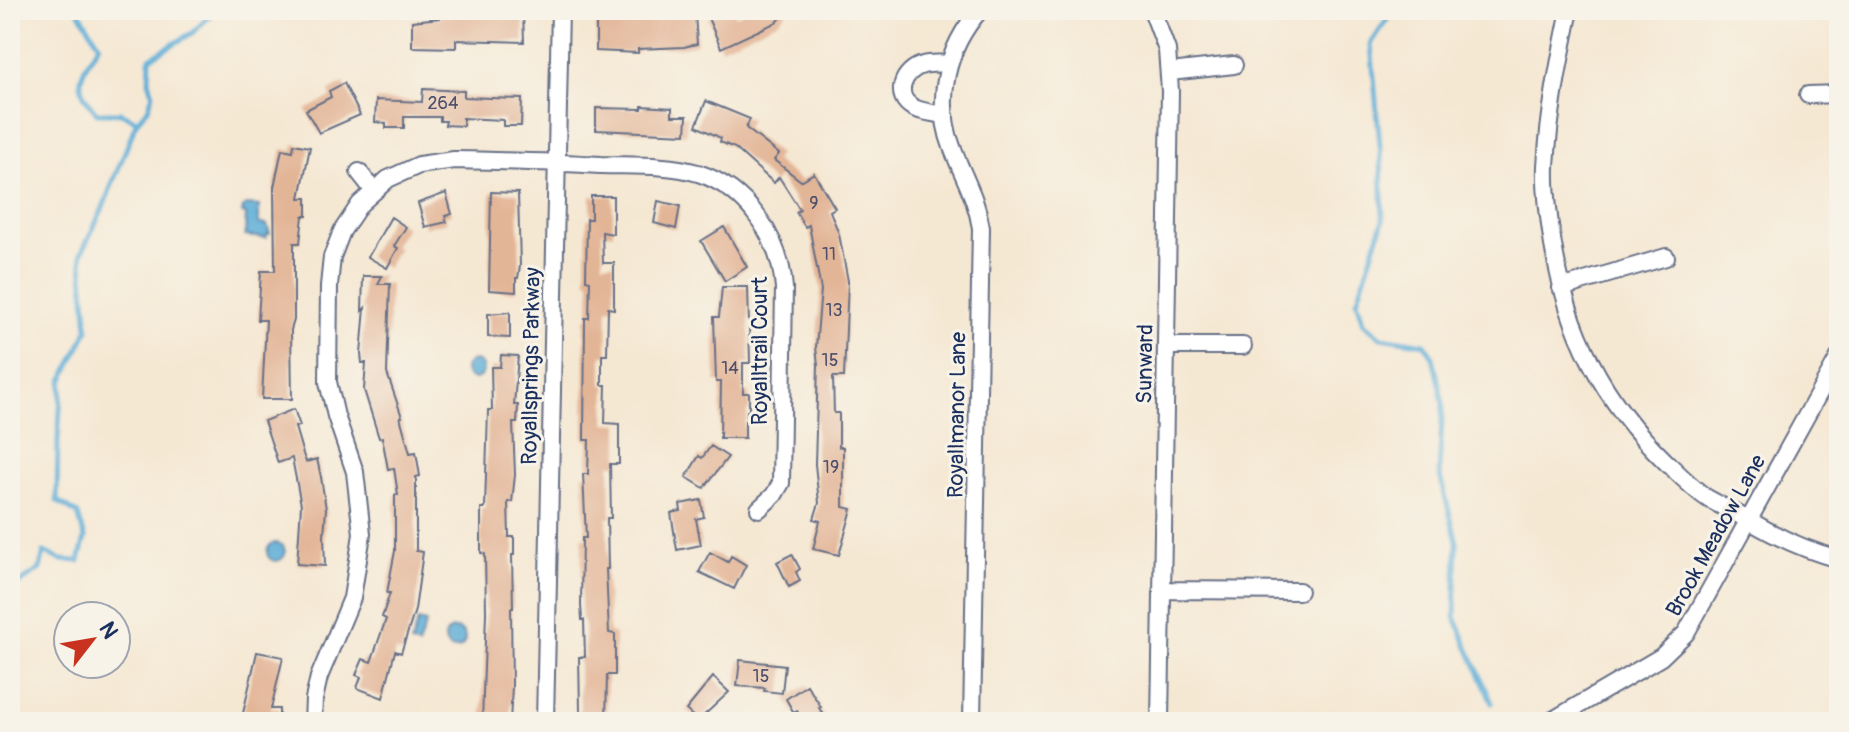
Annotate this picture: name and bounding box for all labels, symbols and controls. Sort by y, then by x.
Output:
house number: 264 [428,92,459,115]
house number: 9 [809,192,819,215]
house number: 11 [822,243,836,266]
street label: Royallsprings Parkway [515,267,547,465]
street label: Royalltrail Court [746,277,774,425]
house number: 13 [825,299,843,322]
street label: Sunward [1130,324,1160,404]
street label: Royallmanor Lane [942,331,972,498]
house number: 15 [822,349,838,372]
house number: 14 [721,357,739,380]
street label: Brook Meadow Lane [1660,449,1772,622]
house number: 19 [823,456,839,479]
north arrow [52,600,132,680]
text: N [92,617,124,644]
house number: 15 [753,665,769,688]

